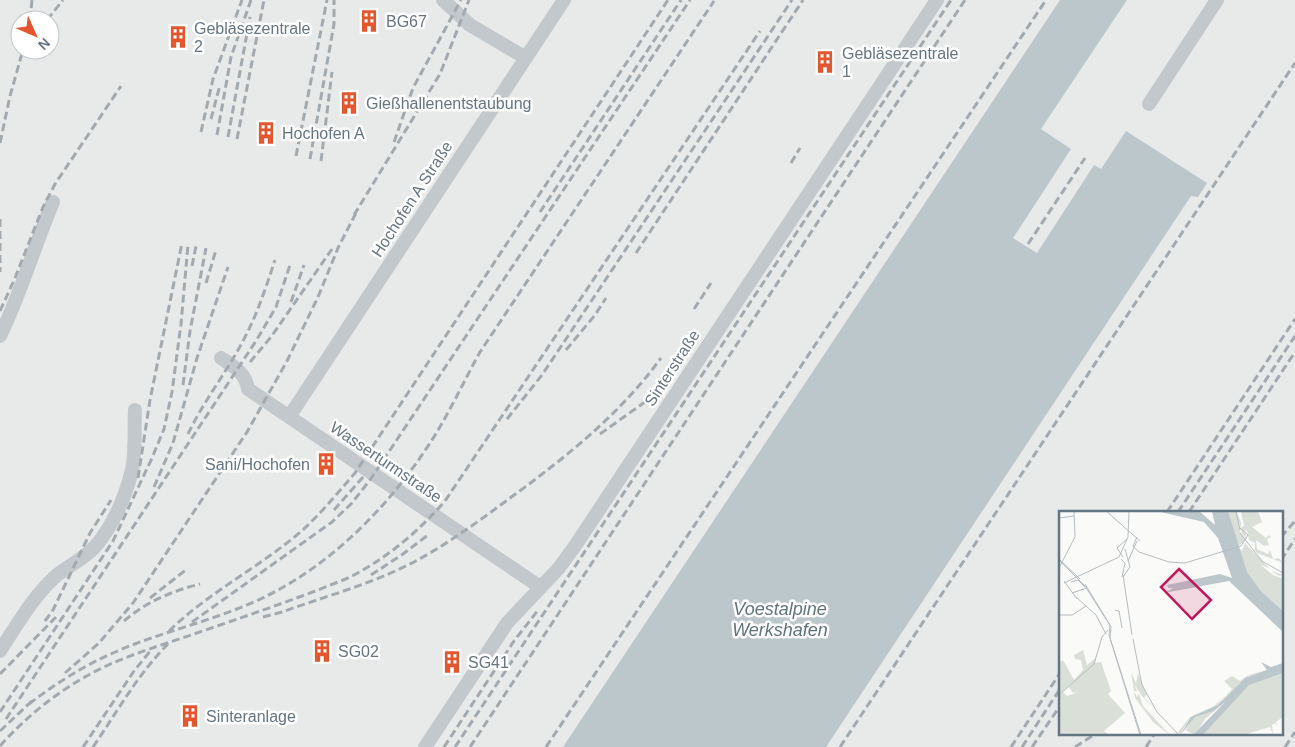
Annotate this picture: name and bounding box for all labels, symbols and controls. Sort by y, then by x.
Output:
building icon: BG67 [356,8,382,34]
north arrow [10,10,60,60]
place label: BG67 [386,13,427,30]
place label: Gebläsezentrale 2 [194,20,311,55]
building icon: Gebläsezentrale 2 [165,24,191,50]
text: N [35,35,53,53]
place label: Gebläsezentrale 1 [842,45,959,80]
building icon: Gebläsezentrale 1 [812,49,838,75]
building icon: Gießhallenentstaubung [336,90,362,116]
place label: Gießhallenentstaubung [366,95,531,112]
building icon: Hochofen A [253,120,279,146]
place label: Hochofen A [282,125,365,142]
street label: Hochofen A Straße [368,138,456,260]
street label: Sinterstraße [641,327,703,409]
street label: Wasserturmstraße [327,418,445,506]
building icon: Sani/Hochofen [313,451,339,477]
place label: Sani/Hochofen [205,456,310,473]
inset map [1059,511,1282,734]
water label: Voestalpine Werkshafen [732,599,828,640]
building icon: SG02 [309,638,335,664]
place label: SG02 [338,643,379,660]
building icon: SG41 [439,649,465,675]
place label: SG41 [468,654,509,671]
building icon: Sinteranlage [177,703,203,729]
place label: Sinteranlage [206,708,296,725]

